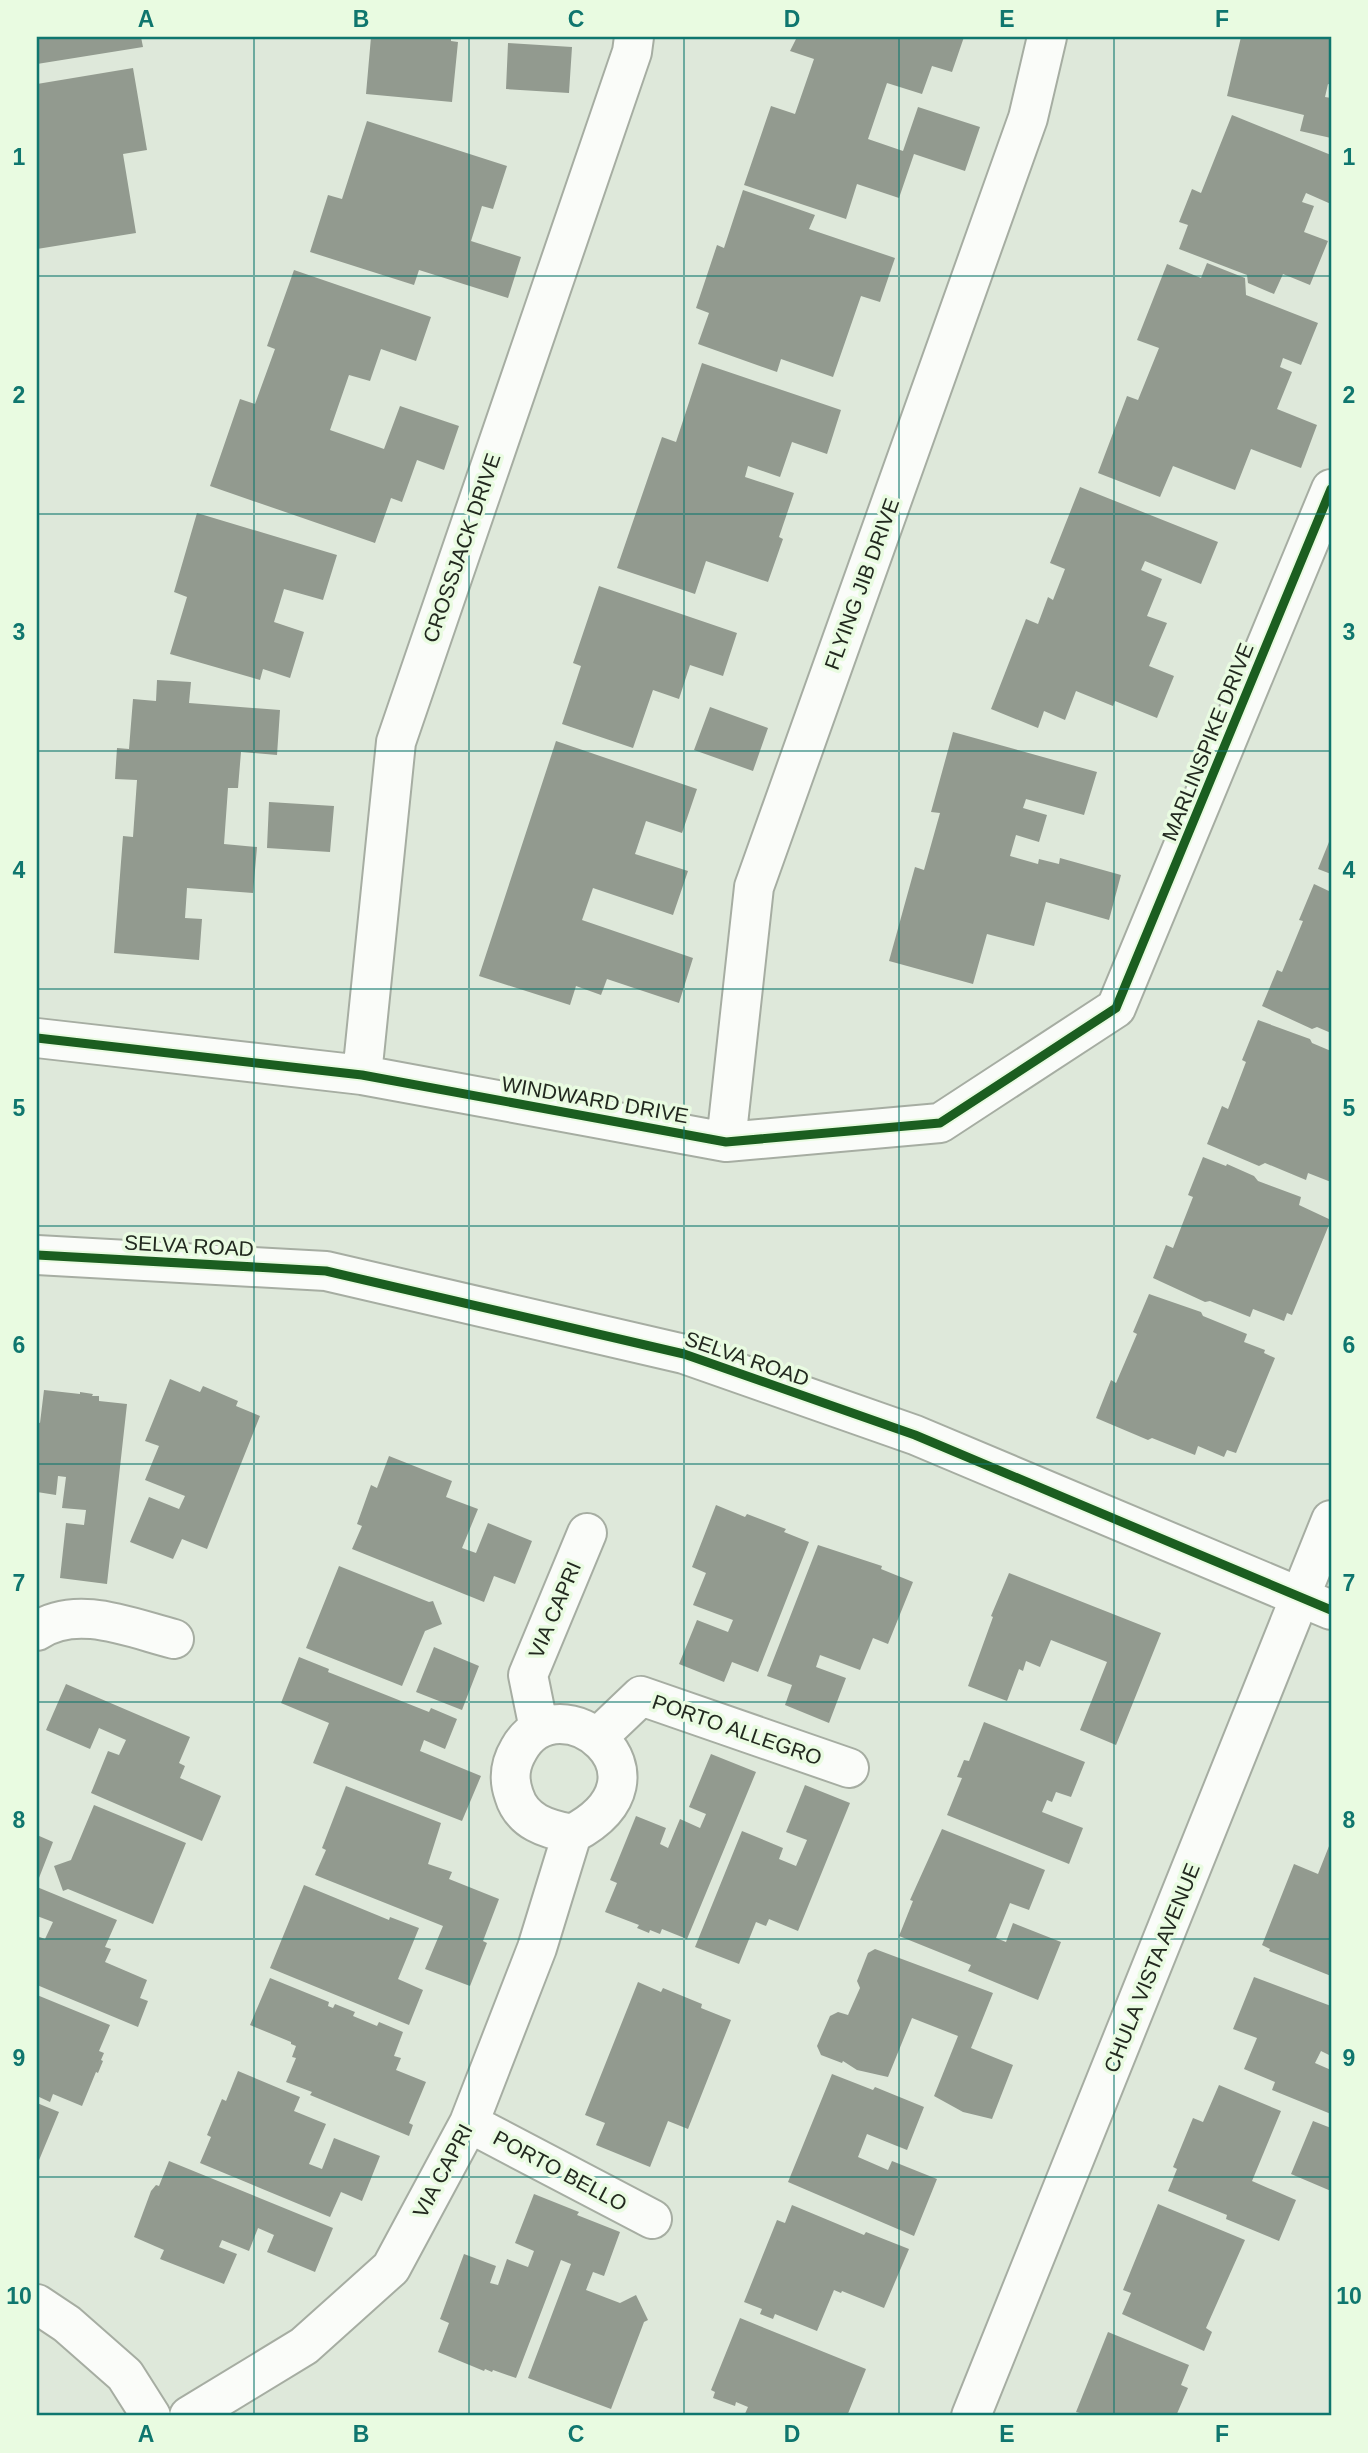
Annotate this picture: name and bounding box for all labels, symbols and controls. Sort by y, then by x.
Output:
text: A [138,6,154,32]
text: B [353,6,369,32]
text: C [568,6,584,32]
text: D [784,6,800,32]
text: E [999,6,1015,32]
text: F [1215,6,1229,32]
text: 1 [13,144,26,170]
text: 1 [1343,144,1356,170]
text: 2 [13,382,25,408]
text: 2 [1343,382,1355,408]
street label: CROSSJACK DRIVE [418,450,505,645]
street label: FLYING JIB DRIVE [820,495,903,673]
text: 3 [13,619,25,645]
text: 3 [1343,619,1355,645]
street label: MARLINSPIKE DRIVE [1157,640,1258,844]
text: 4 [13,857,26,883]
text: 4 [1343,857,1356,883]
street label: WINDWARD DRIVE [500,1072,690,1127]
text: 5 [13,1095,26,1121]
text: 5 [1343,1095,1356,1121]
street label: SELVA ROAD [124,1231,255,1260]
street label: SELVA ROAD [682,1327,812,1391]
text: 6 [13,1332,25,1358]
text: 6 [1343,1332,1355,1358]
street label: VIA CAPRI [524,1558,585,1662]
text: 7 [13,1570,25,1596]
text: 7 [1343,1570,1355,1596]
street label: PORTO ALLEGRO [649,1690,825,1769]
text: 8 [13,1807,26,1833]
text: 8 [1343,1807,1356,1833]
street label: CHULA VISTA AVENUE [1099,1860,1204,2076]
text: 9 [13,2045,25,2071]
text: 9 [1343,2045,1355,2071]
street label: VIA CAPRI [408,2120,477,2222]
street label: PORTO BELLO [490,2126,631,2215]
text: 10 [6,2283,32,2309]
text: 10 [1336,2283,1362,2309]
text: A [138,2421,154,2447]
text: B [353,2421,369,2447]
text: C [568,2421,584,2447]
text: D [784,2421,800,2447]
text: E [999,2421,1015,2447]
text: F [1215,2421,1229,2447]

